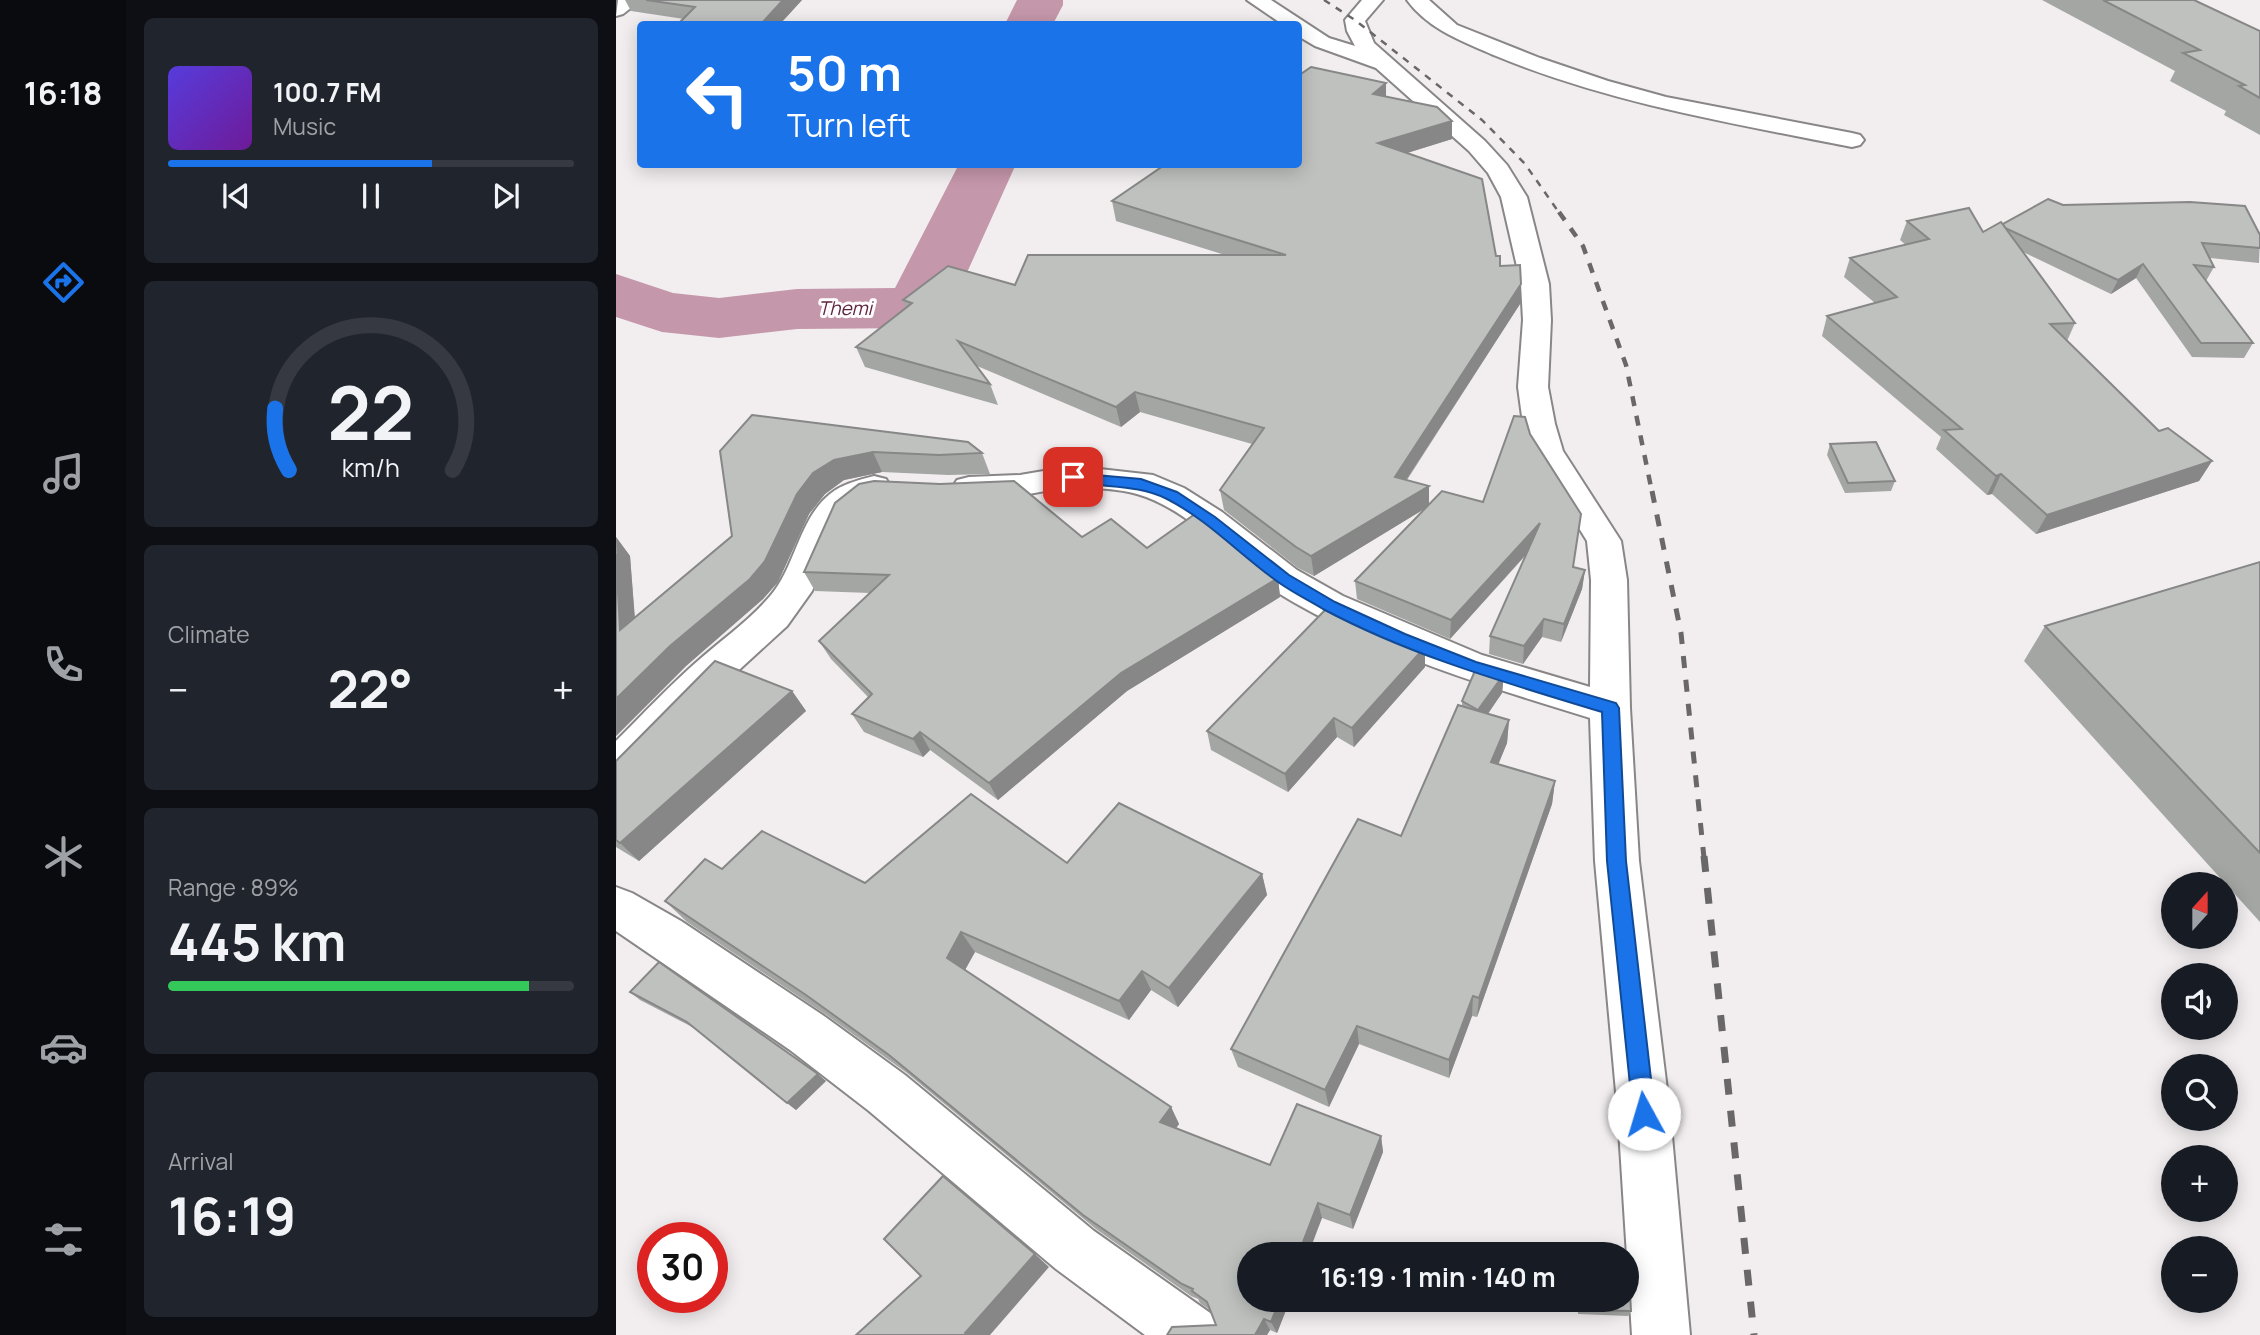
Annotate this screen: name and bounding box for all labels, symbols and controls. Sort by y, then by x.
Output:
text: 50 m [787,39,902,106]
icon: left [672,49,763,140]
text: 16:18 [24,71,102,115]
text: 100.7 FM [273,74,381,110]
text: Turn left [787,103,911,147]
text: Music [273,110,336,142]
icon: previous [217,177,255,215]
icon: pause [352,177,390,215]
icon: next [487,177,525,215]
icon: directions [39,258,88,307]
water label: Themi [818,295,875,321]
text: 22 [328,363,414,463]
pin [1043,447,1103,507]
icon: music [39,449,88,498]
text: km/h [342,450,400,485]
icon: arrive [1054,458,1092,496]
text: Climate [168,618,250,650]
icon: phone [39,640,88,689]
text: 22° [328,653,413,724]
text: − [168,663,189,715]
text: + [552,663,574,715]
icon: climate [39,832,88,881]
text: Range · 89% [168,871,299,903]
north arrow [2161,872,2238,948]
map controls [2161,872,2238,1313]
text: 445 km [168,906,346,977]
button: sound [2161,963,2238,1040]
icon: car [39,1023,88,1072]
button: search [2161,1054,2238,1131]
position arrow [1607,1077,1681,1151]
text: Arrival [168,1145,234,1177]
button: + [2161,1145,2238,1222]
text: 16:19 [168,1180,296,1251]
icon: filters [39,1215,88,1264]
speed limit sign: 30 [637,1222,728,1313]
button: − [2161,1236,2238,1313]
text: 16:19 · 1 min · 140 m [1320,1259,1556,1295]

